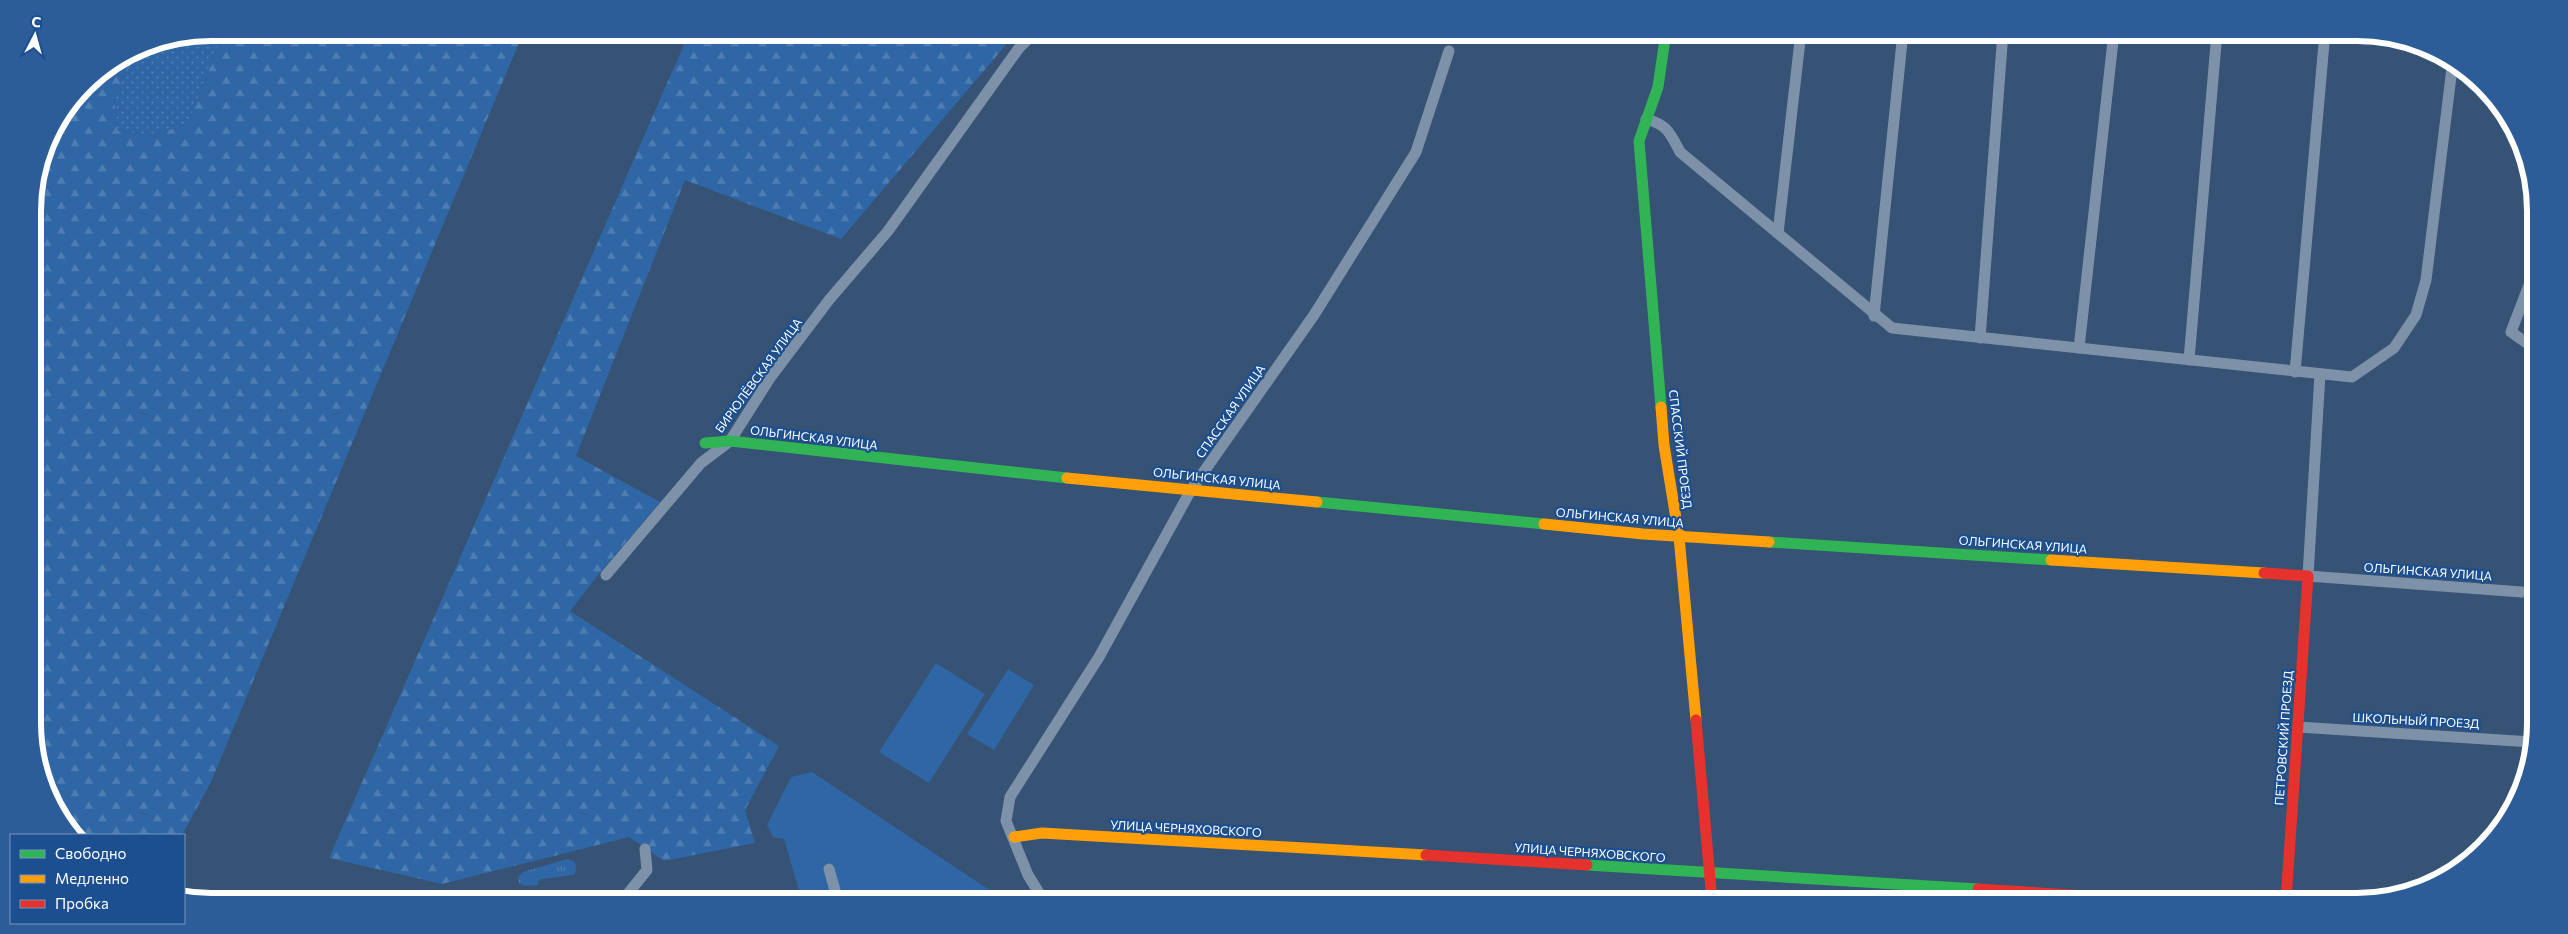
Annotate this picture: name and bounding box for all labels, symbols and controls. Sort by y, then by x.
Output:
north arrow [10,10,60,60]
text: С [31,13,42,31]
street label: БИРЮЛЁВСКАЯ УЛИЦА [712,315,804,435]
street label: СПАССКАЯ УЛИЦА [1193,362,1267,460]
street label: СПАССКИЙ ПРОЕЗД [1667,389,1695,510]
street label: ОЛЬГИНСКАЯ УЛИЦА [749,422,879,452]
street label: ОЛЬГИНСКАЯ УЛИЦА [1152,464,1282,492]
street label: ОЛЬГИНСКАЯ УЛИЦА [1555,504,1685,530]
street label: ОЛЬГИНСКАЯ УЛИЦА [1958,533,2088,555]
street label: ОЛЬГИНСКАЯ УЛИЦА [2363,560,2493,582]
street label: ПЕТРОВСКИЙ ПРОЕЗД [2271,669,2295,806]
street label: ШКОЛЬНЫЙ ПРОЕЗД [2352,710,2480,730]
street label: УЛИЦА ЧЕРНЯХОВСКОГО [1110,817,1262,839]
legend [10,834,185,924]
street label: УЛИЦА ЧЕРНЯХОВСКОГО [1514,840,1666,864]
text: Свободно [55,844,126,862]
text: Медленно [55,869,129,887]
text: Пробка [55,894,109,912]

